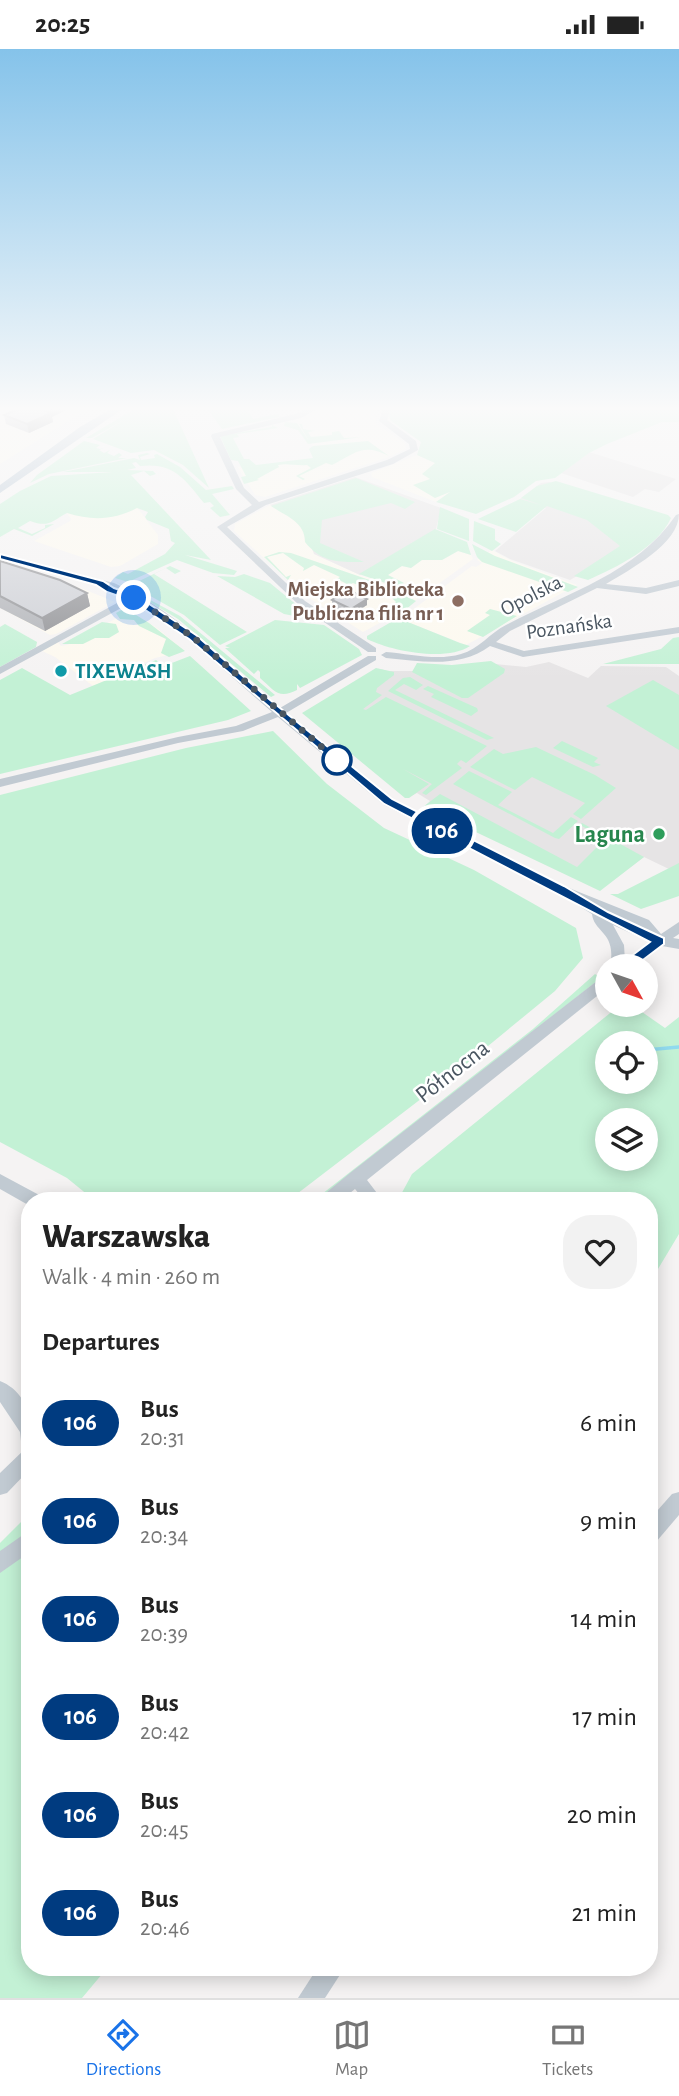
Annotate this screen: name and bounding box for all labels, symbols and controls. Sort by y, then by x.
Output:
text: 20:25 [35,11,90,37]
street label: Opolska [497,571,566,620]
place label: Miejska Biblioteka Publiczna filia nr 1 [288,579,444,624]
your location [116,580,151,615]
marker: Miejska Biblioteka Publiczna filia nr 1 [450,593,466,609]
street label: Poznańska [525,610,614,643]
place label: TIXEWASH [75,661,171,682]
marker: TIXEWASH [53,663,69,679]
unlabelled marker [322,745,352,775]
line badge: 106 [402,808,482,854]
text: 106 [426,819,458,843]
place label: Laguna [574,823,645,847]
marker: Laguna [651,826,667,842]
north arrow [595,954,658,1017]
map controls [595,954,658,1171]
button: locate [595,1031,658,1094]
street label: Północna [411,1036,494,1108]
button: layers [595,1108,658,1171]
button: heart [563,1215,637,1289]
text: Warszawska [42,1221,210,1254]
text: Walk · 4 min · 260 m [42,1266,220,1289]
text: Departures [42,1329,160,1355]
text: Bus [140,1396,179,1422]
text: 6 min [580,1410,637,1436]
text: 106 [64,1411,97,1435]
text: 20:31 [140,1427,185,1450]
text: Bus [140,1494,179,1520]
text: 9 min [580,1508,637,1534]
text: 106 [64,1509,97,1533]
text: 20:34 [140,1525,188,1548]
text: Bus [140,1592,179,1618]
text: 14 min [571,1606,637,1632]
text: 106 [64,1607,97,1631]
text: 20:39 [140,1623,188,1646]
text: Bus [140,1690,179,1716]
text: 17 min [572,1704,637,1730]
text: 106 [64,1705,97,1729]
text: 20:42 [140,1721,189,1744]
text: Bus [140,1788,179,1814]
text: 20 min [567,1802,637,1828]
text: 106 [64,1803,97,1827]
text: 20:45 [140,1819,189,1842]
text: Bus [140,1886,179,1912]
text: 21 min [571,1900,637,1926]
text: 106 [64,1901,97,1925]
text: 20:46 [140,1917,190,1940]
tab: Directions [86,2016,161,2081]
tab: Map [333,2016,371,2081]
tab: Tickets [542,2016,593,2081]

